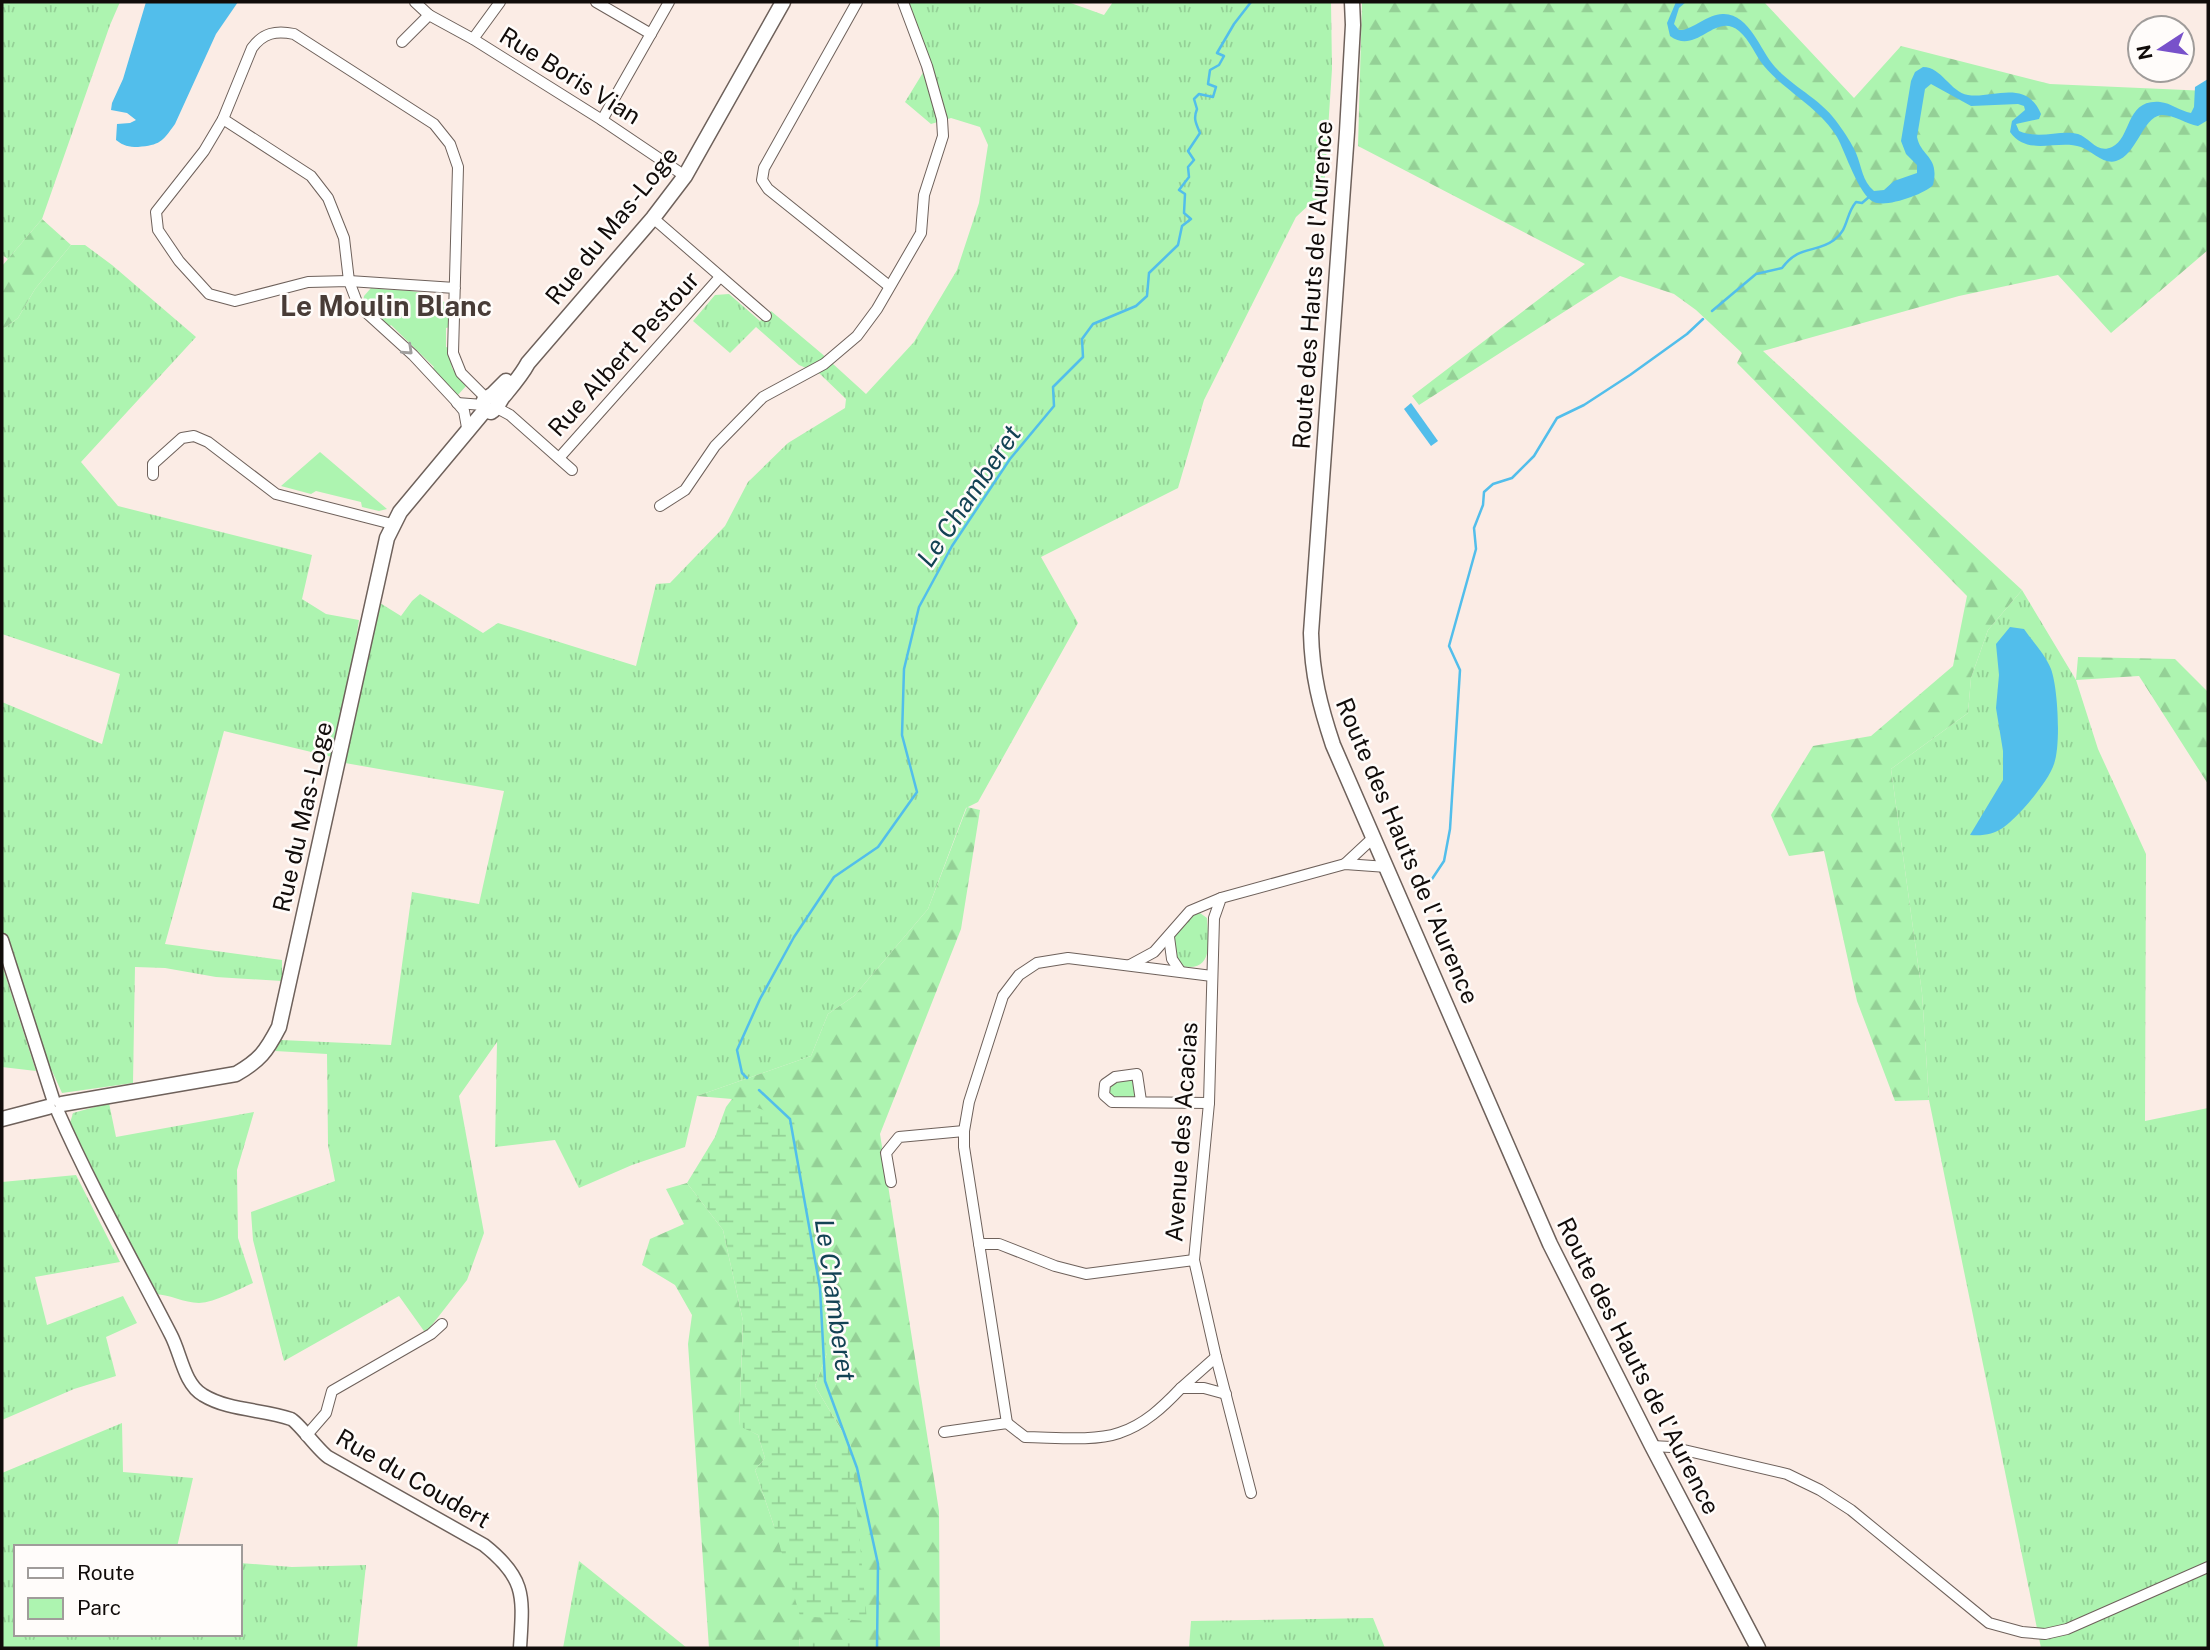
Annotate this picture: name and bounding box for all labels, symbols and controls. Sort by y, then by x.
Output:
north arrow [2126,14,2196,84]
street label: Rue Boris Vian [495,21,646,130]
text: N [2132,43,2157,62]
street label: Route des Hauts de l'Aurence [1287,120,1337,450]
street label: Rue du Mas-Loge [539,141,683,310]
street label: Rue Albert Pestour [542,265,705,441]
district label: Le Moulin Blanc [280,289,492,322]
one-way arrow [400,342,413,354]
water label: Le Chamberet [910,419,1027,572]
street label: Route des Hauts de l'Aurence [1331,694,1485,1008]
street label: Rue du Mas-Loge [267,719,338,915]
street label: Avenue des Acacias [1159,1021,1203,1243]
street label: Route des Hauts de l'Aurence [1552,1213,1726,1519]
water label: Le Chamberet [809,1217,862,1383]
street label: Rue du Coudert [331,1423,496,1534]
legend [14,1545,242,1636]
text: Route [77,1560,135,1585]
text: Parc [77,1595,121,1620]

